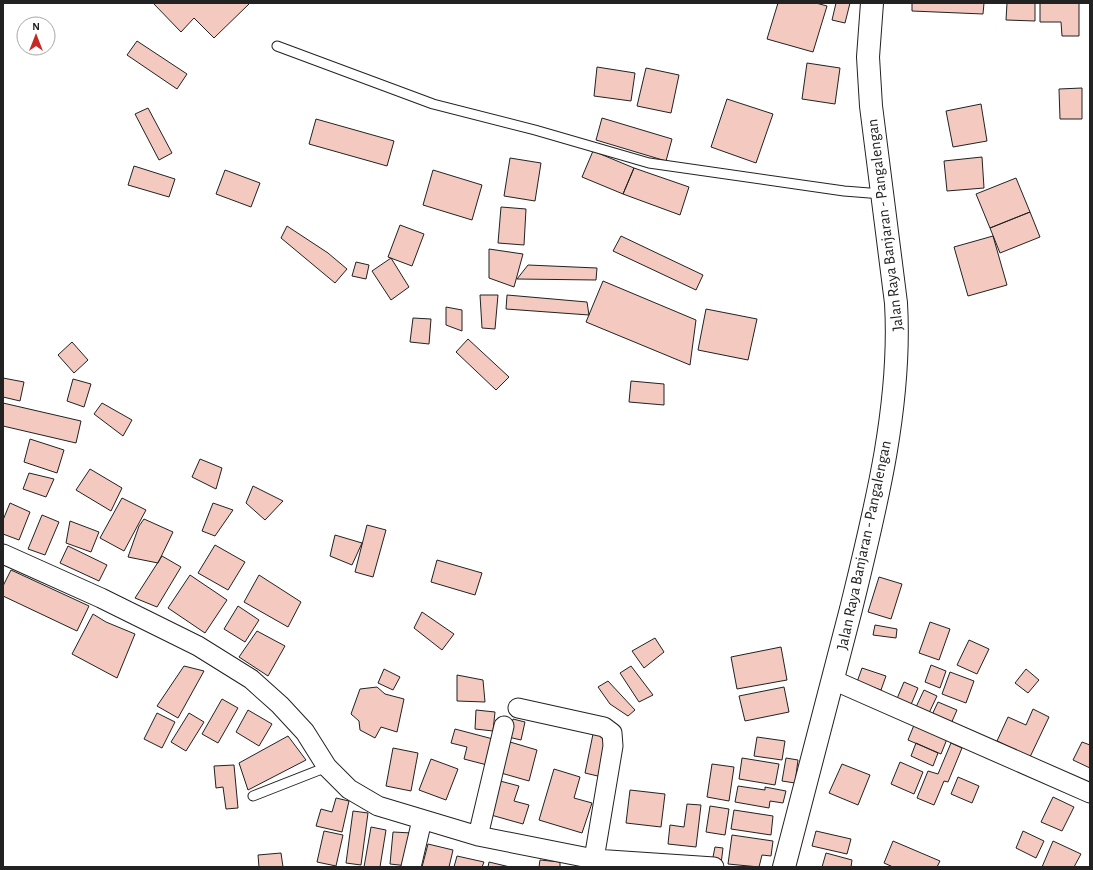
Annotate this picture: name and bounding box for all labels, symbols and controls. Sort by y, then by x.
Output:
north arrow [16,16,56,56]
text: N [32,21,40,32]
street label: Jalan Raya Banjaran - Pangalengan [864,118,907,332]
street label: Jalan Raya Banjaran - Pangalengan [834,439,895,652]

